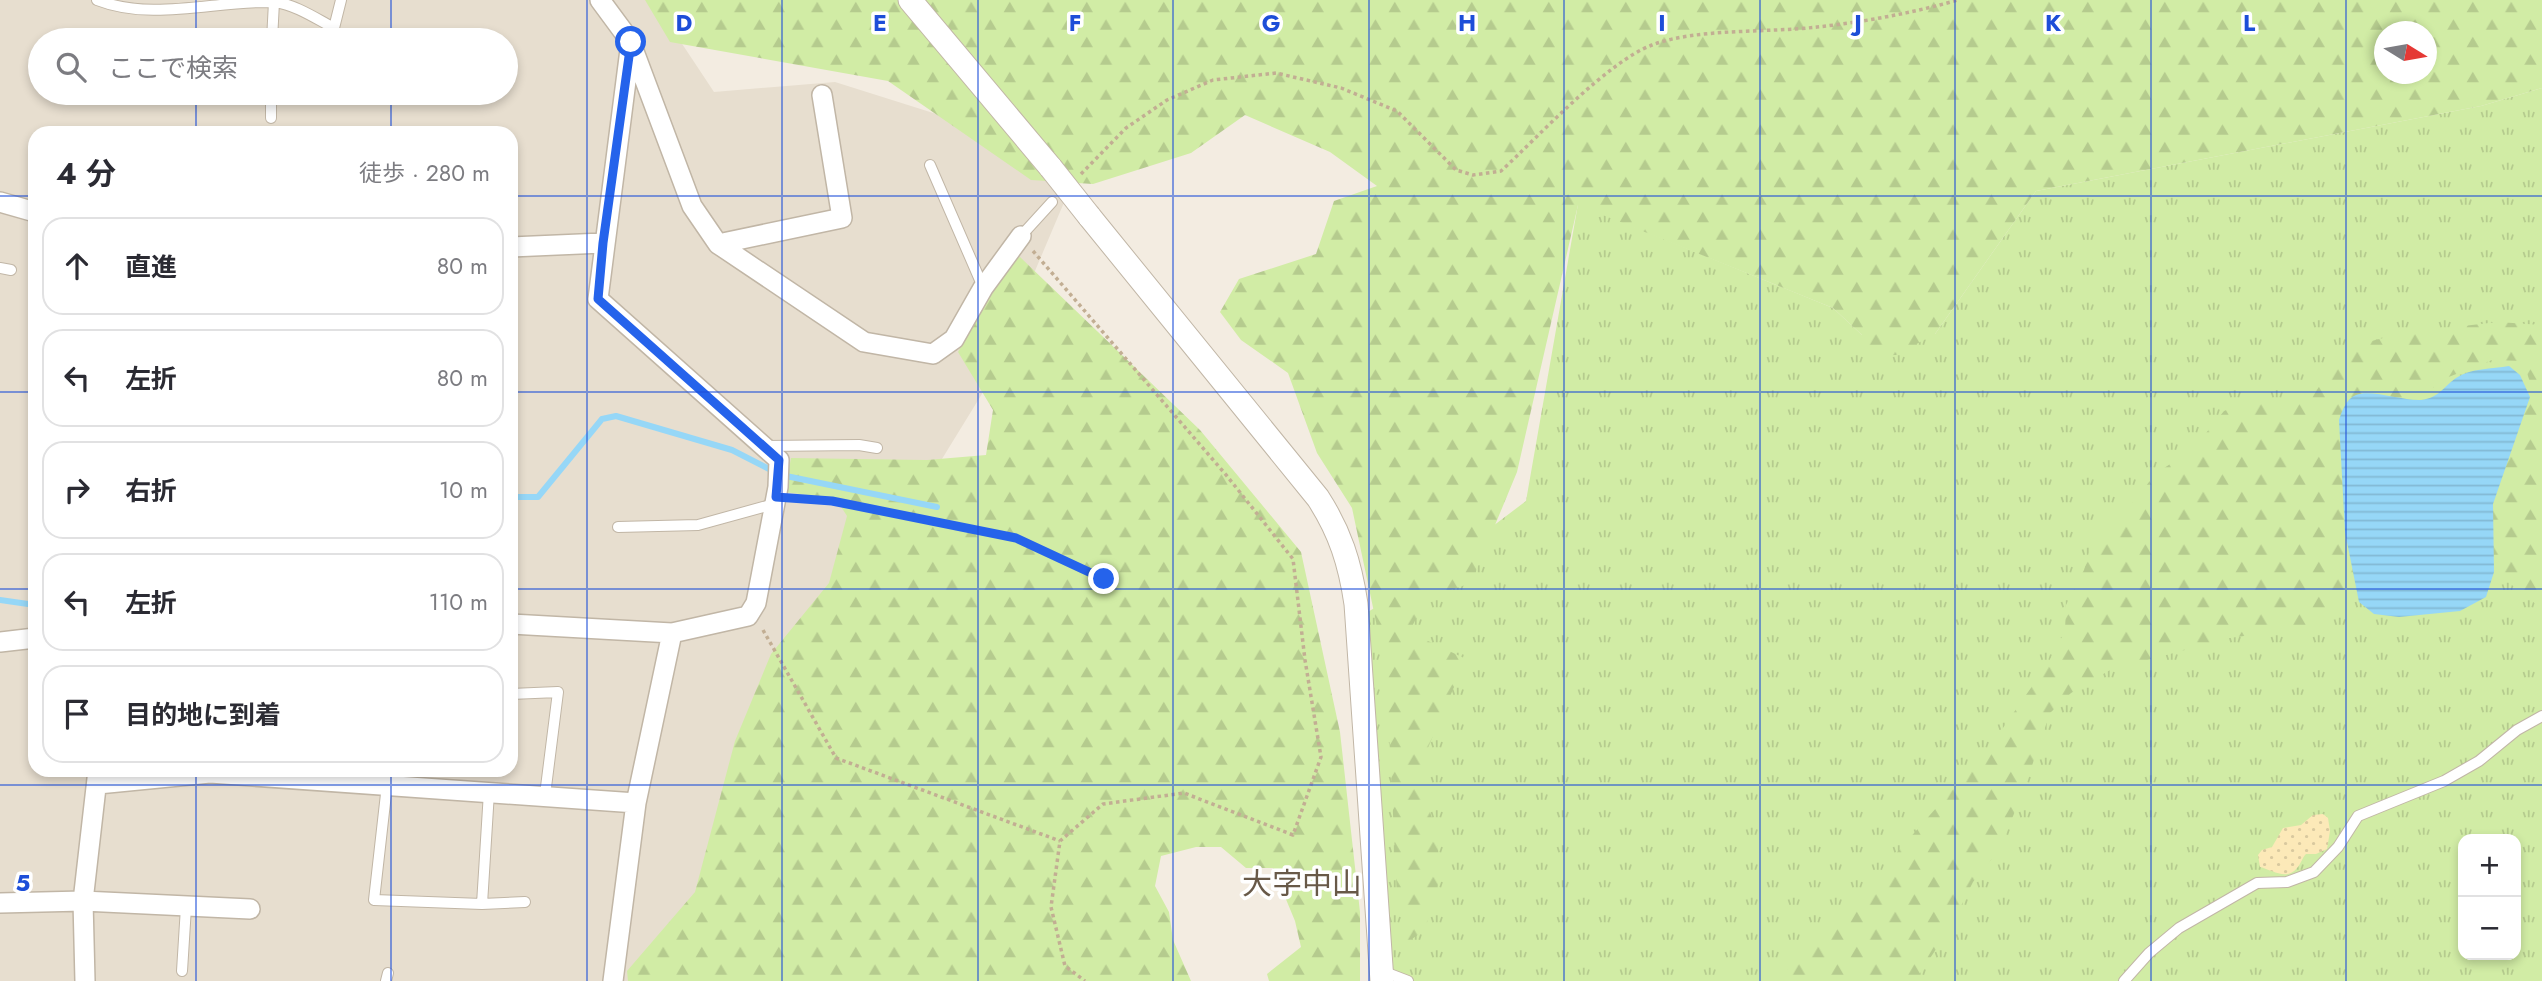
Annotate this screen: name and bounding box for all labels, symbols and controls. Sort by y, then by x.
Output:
text: D [676,6,693,40]
text: E [873,6,887,40]
text: F [1069,6,1081,40]
text: G [1262,6,1280,40]
text: H [1458,6,1476,40]
text: I [1658,6,1666,40]
text: J [1850,6,1862,40]
text: K [2045,6,2062,40]
text: L [2243,6,2256,40]
north arrow [2374,21,2437,84]
route start [615,26,646,57]
search box [28,28,518,105]
icon: search [52,48,90,86]
text: ここで検索 [108,49,238,87]
text: 4 分 [56,152,116,195]
text: 徒歩 · 280 m [359,156,490,190]
icon: ahead [58,247,96,285]
text: 直進 [125,248,177,286]
text: 80 m [437,249,488,283]
icon: left [58,359,96,397]
text: 左折 [125,360,177,398]
text: 80 m [437,361,488,395]
icon: right [58,471,96,509]
text: 右折 [125,472,177,510]
text: 10 m [439,473,488,507]
route end [1088,563,1119,594]
icon: left [58,583,96,621]
text: 左折 [125,584,177,622]
text: 110 m [429,585,488,619]
icon: arrive [58,695,96,733]
text: 目的地に到着 [125,696,281,734]
map controls [2458,834,2521,960]
button: + [2458,834,2521,897]
district label: 大字中山 [1242,862,1362,905]
text: 5 [16,866,30,900]
button: − [2458,897,2521,960]

